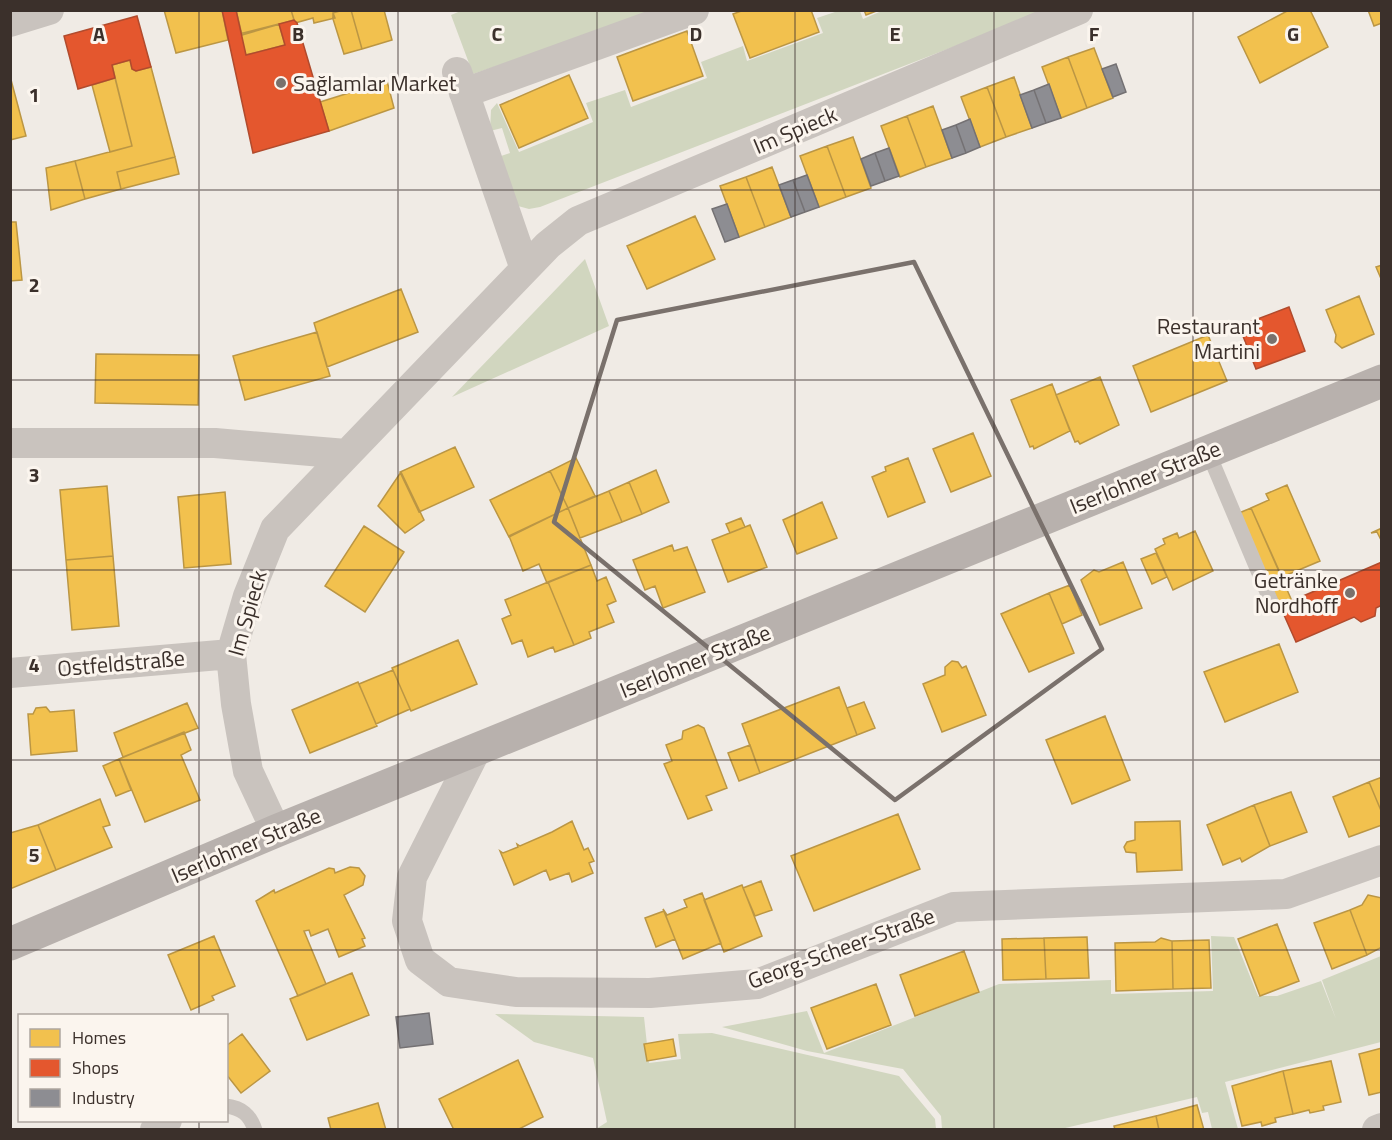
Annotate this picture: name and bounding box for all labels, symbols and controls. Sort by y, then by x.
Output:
text: A [93,18,105,49]
text: B [292,18,304,49]
text: C [492,18,503,49]
text: D [690,18,702,49]
text: E [889,18,901,49]
text: F [1089,18,1100,49]
text: G [1287,18,1299,49]
place label: Sağlamlar Market [293,66,457,100]
marker: Sağlamlar Market [274,76,288,90]
text: 1 [28,79,40,110]
street label: Im Spieck [748,97,843,163]
text: 2 [28,269,40,300]
place label: Restaurant Martini [1157,309,1260,368]
marker: Restaurant Martini [1265,332,1279,346]
street label: Iserlohner Straße [1064,431,1226,523]
text: 3 [28,459,40,490]
place label: Getränke Nordhoff [1254,563,1339,622]
street label: Im Spieck [218,565,276,660]
marker: Getränke Nordhoff [1343,586,1357,600]
street label: Iserlohner Straße [614,615,776,707]
street label: Ostfeldstraße [56,640,186,686]
text: 4 [28,649,40,680]
street label: Iserlohner Straße [166,798,326,892]
text: 5 [28,839,40,870]
street label: Georg-Scheer-Straße [743,898,939,998]
legend [18,1014,228,1122]
text: Homes [72,1024,126,1051]
text: Shops [72,1054,119,1081]
text: Industry [72,1084,135,1111]

